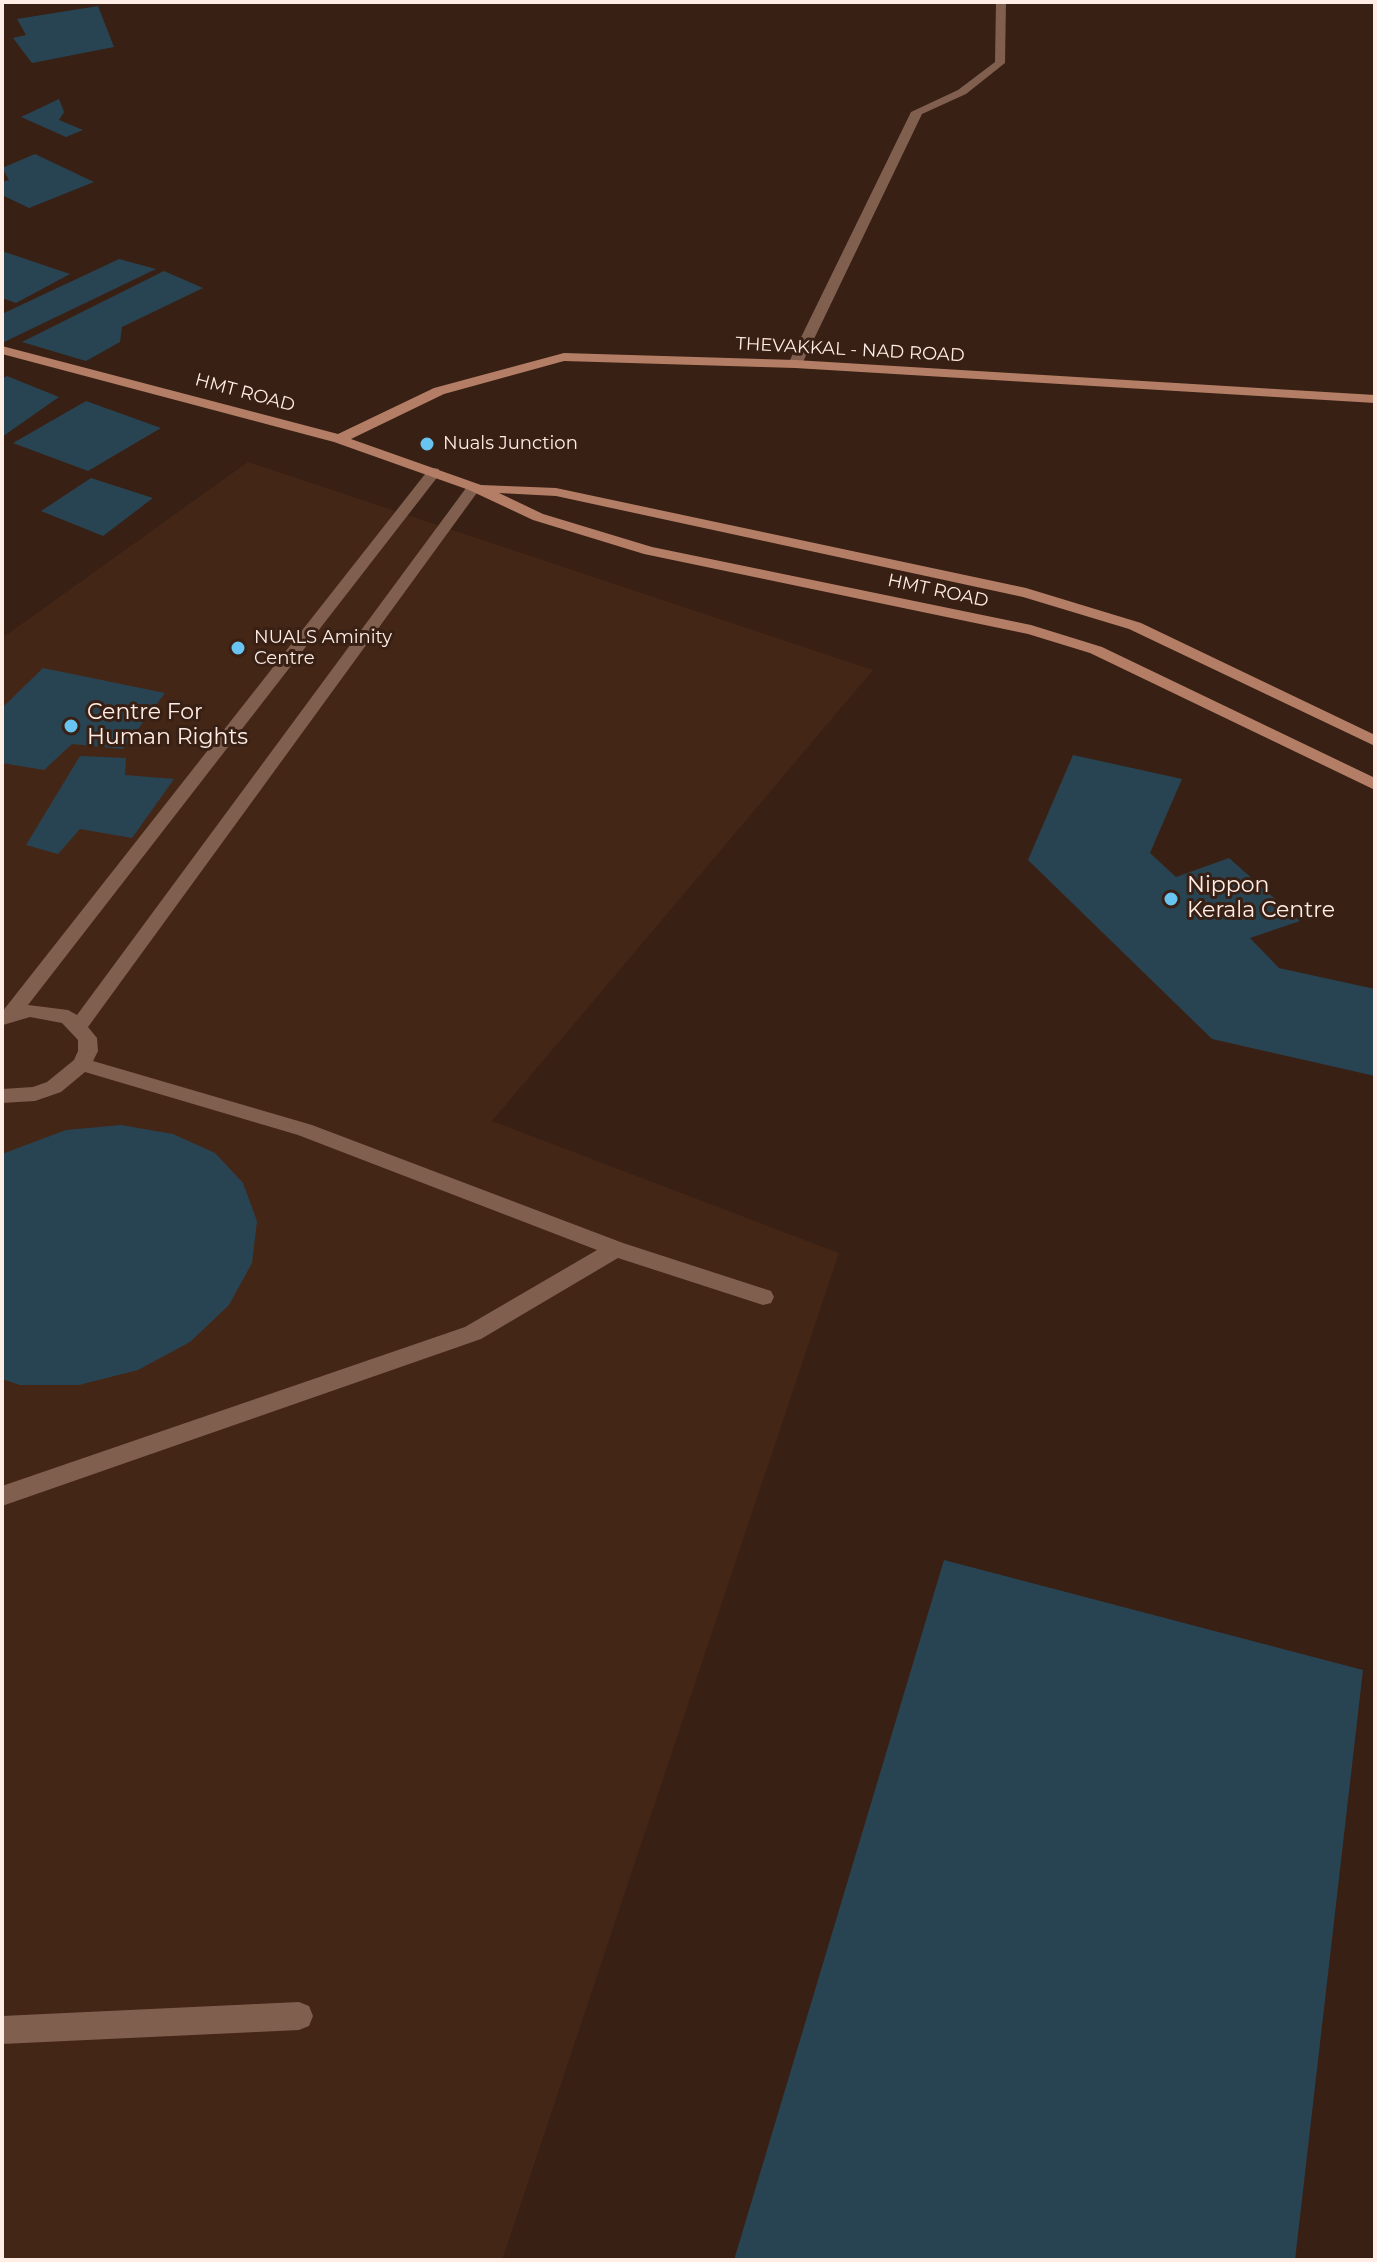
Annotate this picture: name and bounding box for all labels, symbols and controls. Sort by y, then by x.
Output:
street label: THEVAKKAL - NAD ROAD [735,333,965,367]
street label: HMT ROAD [193,369,297,417]
place label: Nuals Junction [443,433,578,455]
marker: Nuals Junction [418,435,436,453]
street label: HMT ROAD [886,570,990,612]
place label: NUALS Aminity Centre [254,627,392,670]
marker: NUALS Aminity Centre [229,639,247,657]
place label: Centre For Human Rights [87,700,248,752]
marker: Centre For Human Rights [62,717,80,735]
place label: Nippon Kerala Centre [1187,873,1335,924]
marker: Nippon Kerala Centre [1162,890,1180,908]

